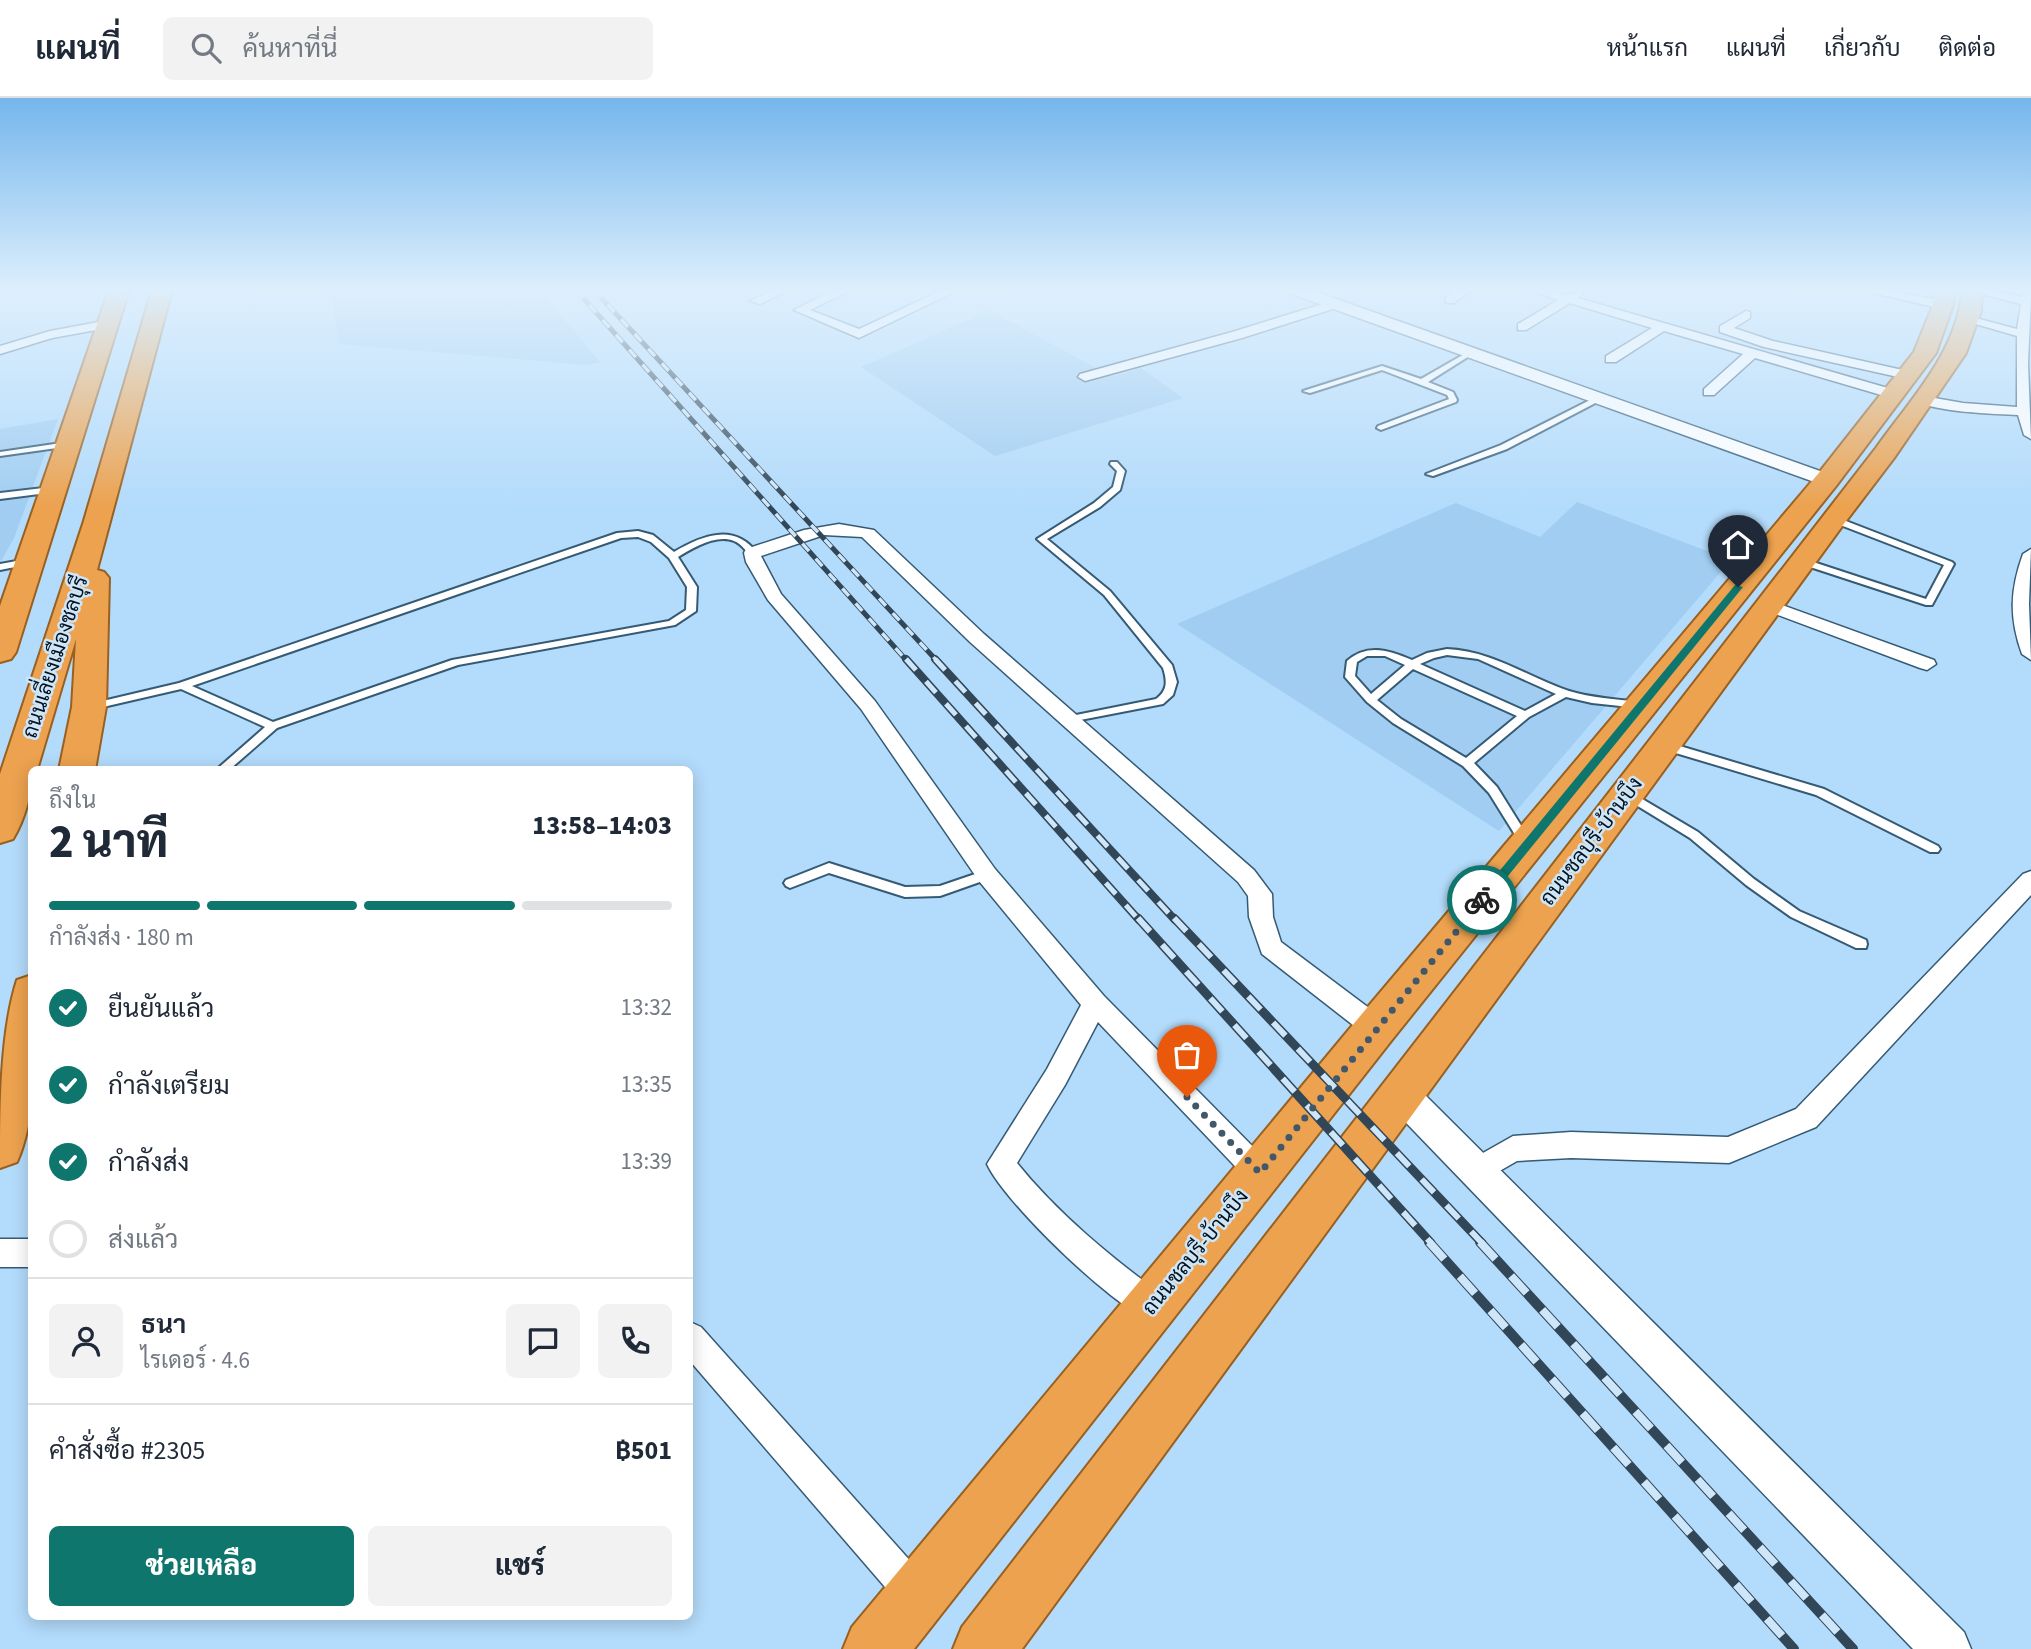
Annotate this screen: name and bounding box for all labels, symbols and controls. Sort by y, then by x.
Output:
search box [163,17,653,80]
text: แผนที่ [35,25,121,72]
icon: search [187,29,225,67]
text: ค้นหาที่นี่ [243,30,338,67]
text: หน้าแรก [1607,31,1688,66]
text: แผนที่ [1726,31,1786,66]
text: เกี่ยวกับ [1824,31,1901,66]
text: ติดต่อ [1939,31,1996,66]
pin [1708,515,1768,587]
icon: home [1719,526,1757,564]
street label: ถนนเลี่ยงเมืองชลบุรี [10,570,95,742]
street label: ถนนชลบุรี-บ้านบึง [1533,770,1649,912]
text: ถึงใน [49,784,96,817]
text: 13:58–14:03 [532,807,672,844]
text: 2 นาที [49,810,168,875]
courier [1447,865,1517,935]
icon: bike [1463,881,1501,919]
text: กำลังส่ง · 180 m [49,921,194,954]
icon: check [49,989,87,1027]
text: ยืนยันแล้ว [108,990,214,1027]
text: 13:32 [621,991,672,1024]
pin [1157,1025,1217,1097]
icon: bag [1168,1036,1206,1074]
icon: check [49,1066,87,1104]
text: กำลังเตรียม [108,1067,230,1104]
text: 13:35 [621,1068,672,1101]
icon: check [49,1143,87,1181]
text: กำลังส่ง [108,1144,189,1181]
text: 13:39 [621,1145,672,1178]
street label: ถนนชลบุรี-บ้านบึง [1135,1183,1255,1321]
text: ส่งแล้ว [108,1221,178,1258]
button: person [49,1304,123,1378]
button: chat [506,1304,580,1378]
button: phone [598,1304,672,1378]
text: ธนา [141,1306,186,1343]
text: ไรเดอร์ · 4.6 [141,1344,250,1377]
text: คำสั่งซื้อ #2305 [49,1432,205,1469]
text: ฿501 [615,1432,672,1469]
button: ช่วยเหลือ [49,1526,354,1606]
button: แชร์ [368,1526,672,1606]

